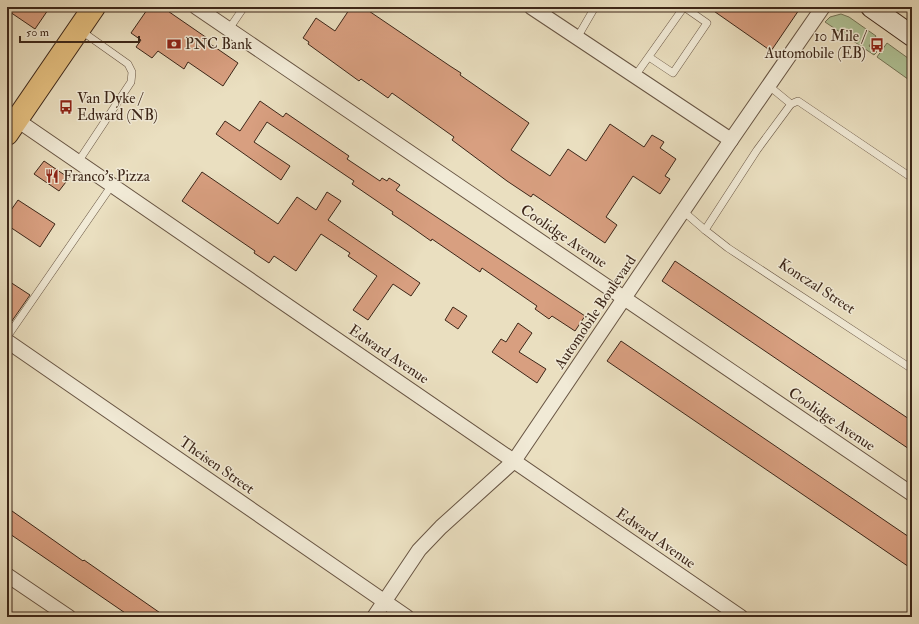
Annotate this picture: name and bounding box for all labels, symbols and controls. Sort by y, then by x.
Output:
scale bar [20,18,139,44]
text: 50 m [26,25,50,40]
place label: 10 Mile / Automobile (EB) [764,27,868,63]
place label: PNC Bank [185,35,252,54]
bank icon: PNC Bank [166,36,182,52]
bus stop icon: 10 Mile / Automobile (EB) [869,37,885,53]
place label: Van Dyke / Edward (NB) [77,89,158,125]
bus stop icon: Van Dyke / Edward (NB) [58,99,74,115]
place label: Franco's Pizza [63,167,151,186]
restaurant icon: Franco's Pizza [44,168,60,184]
street label: Coolidge Avenue [517,200,611,272]
street label: Automobile Boulevard [550,251,641,373]
street label: Konczal Street [775,255,859,318]
street label: Edward Avenue [345,321,433,388]
street label: Coolidge Avenue [785,383,879,455]
street label: Theisen Street [175,432,258,498]
street label: Edward Avenue [612,504,699,573]

